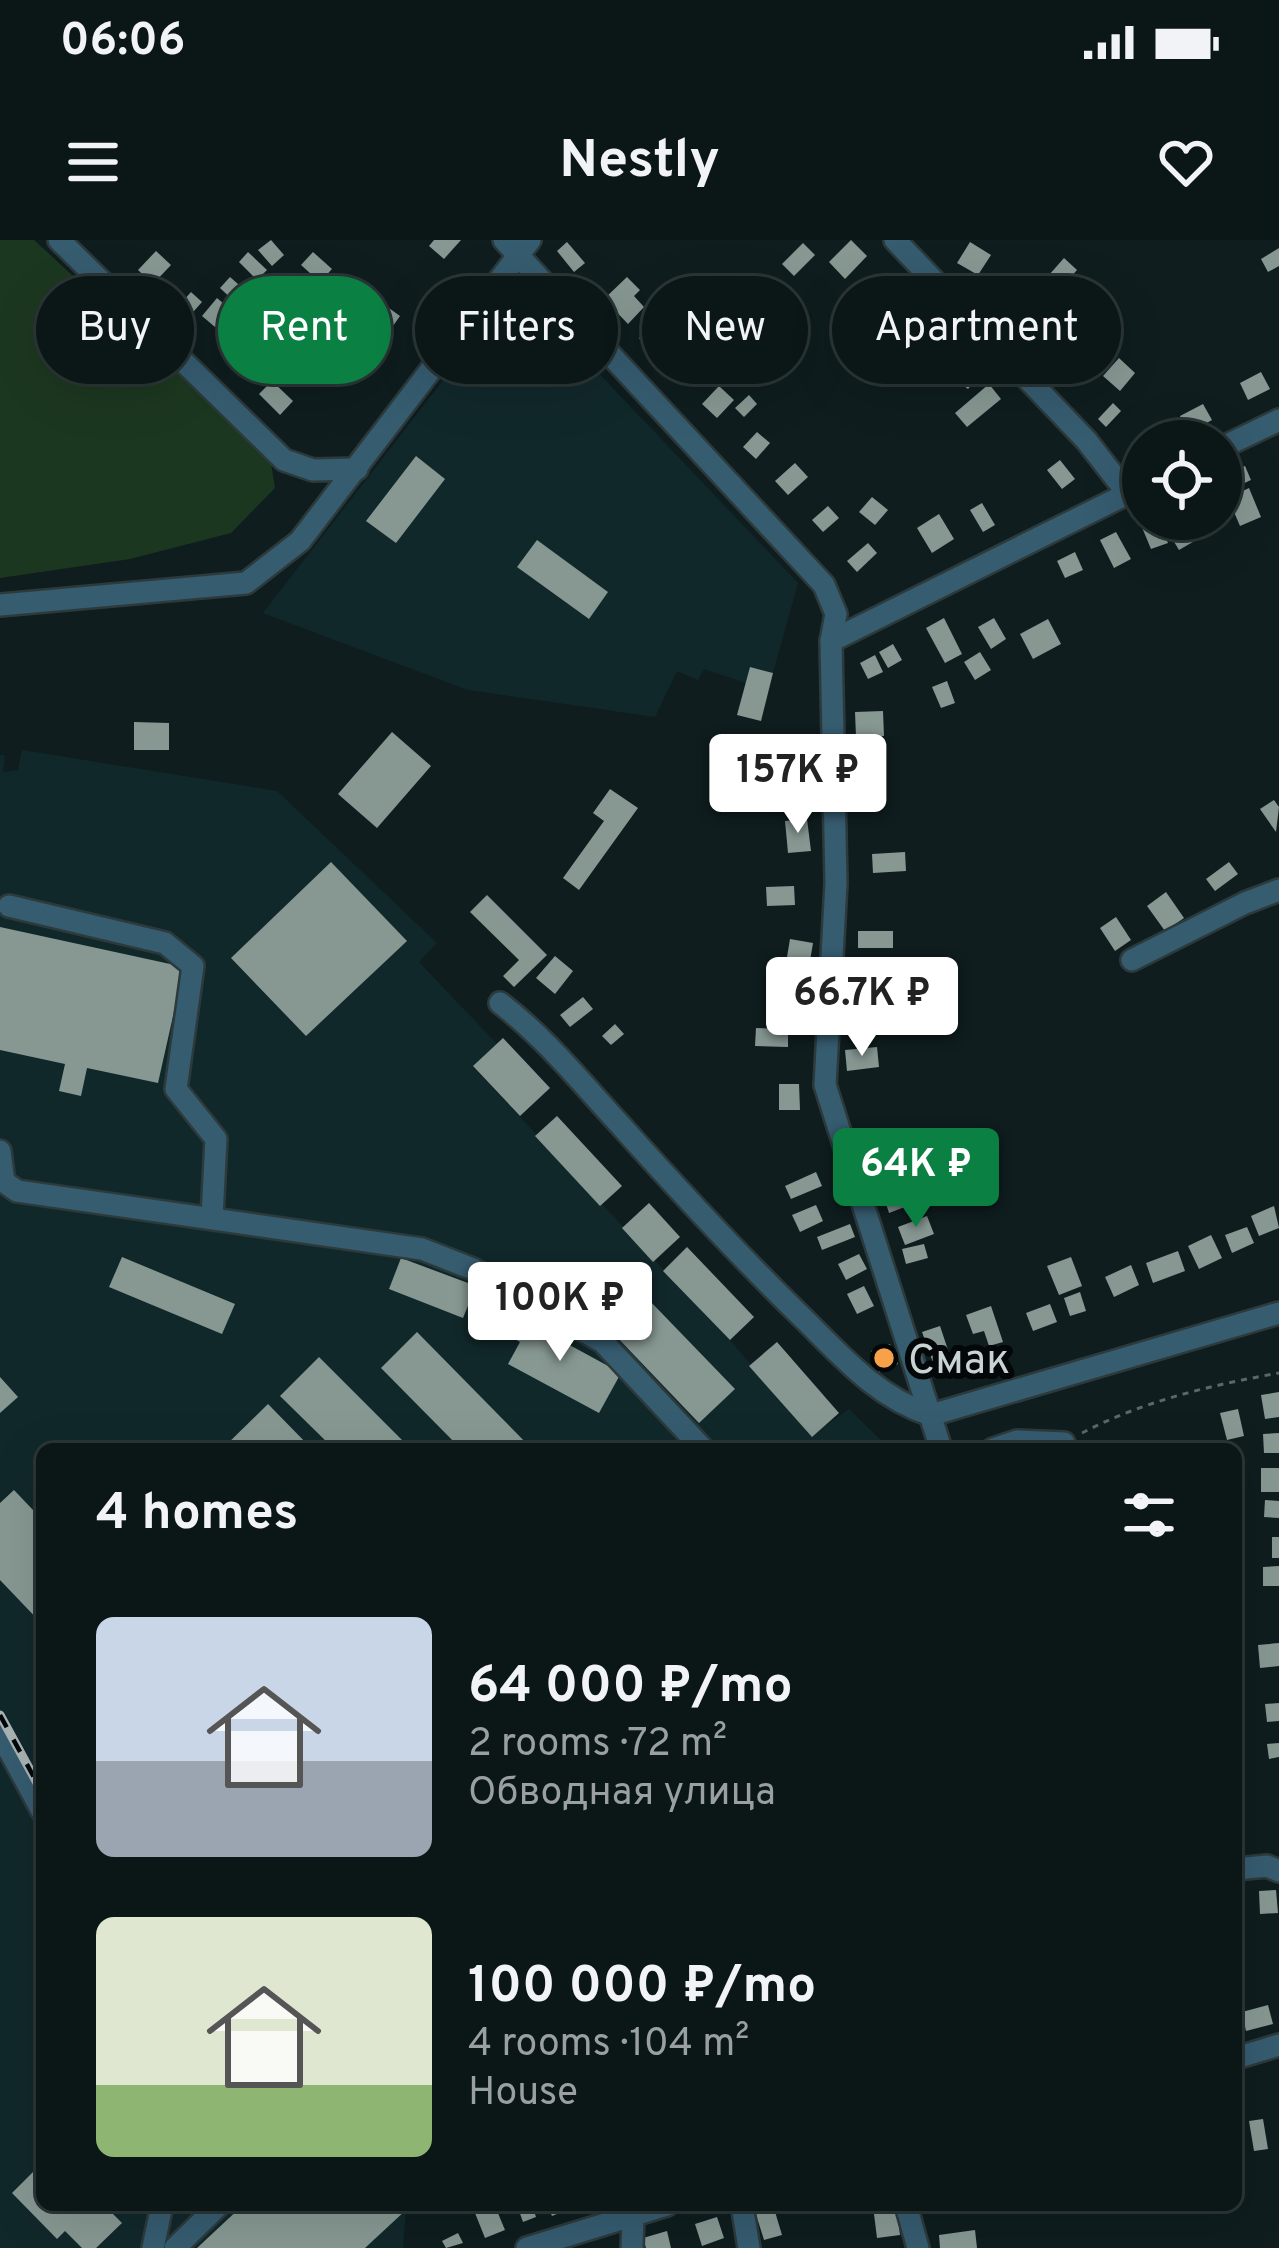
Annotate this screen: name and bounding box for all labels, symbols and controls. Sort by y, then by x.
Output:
text: 06:06 [60,14,185,71]
text: Nestly [559,128,720,197]
icon: menu [60,129,126,195]
icon: heart [1153,129,1219,195]
chip: Buy [36,276,194,384]
chip: Rent [218,276,391,384]
chip: Filters [415,276,618,384]
chip: New [642,276,808,384]
chip: Apartment [832,276,1121,384]
map controls [1122,420,1242,540]
button: locate [1122,420,1242,540]
pin: 157K ₽ [700,734,896,836]
text: 157K ₽ [736,748,860,797]
pin: 66.7K ₽ [751,957,973,1059]
text: 66.7K ₽ [793,971,931,1020]
pin: 64K ₽ [832,1128,1000,1230]
text: 64K ₽ [860,1142,972,1191]
pin: 100K ₽ [462,1262,658,1364]
text: 100K ₽ [495,1276,625,1325]
place label: Смак [908,1336,1010,1389]
marker: Смак [871,1345,897,1371]
icon: filters [1116,1482,1182,1548]
text: 4 homes [96,1483,298,1548]
text: 64 000 ₽/mo [468,1656,793,1721]
icon: home [192,1665,336,1809]
text: 2 rooms · 72 m² [468,1721,727,1770]
text: Обводная улица [468,1770,776,1819]
text: 100 000 ₽/mo [468,1956,816,2021]
icon: home [192,1965,336,2109]
text: 4 rooms · 104 m² [468,2021,749,2070]
text: House [468,2070,578,2119]

